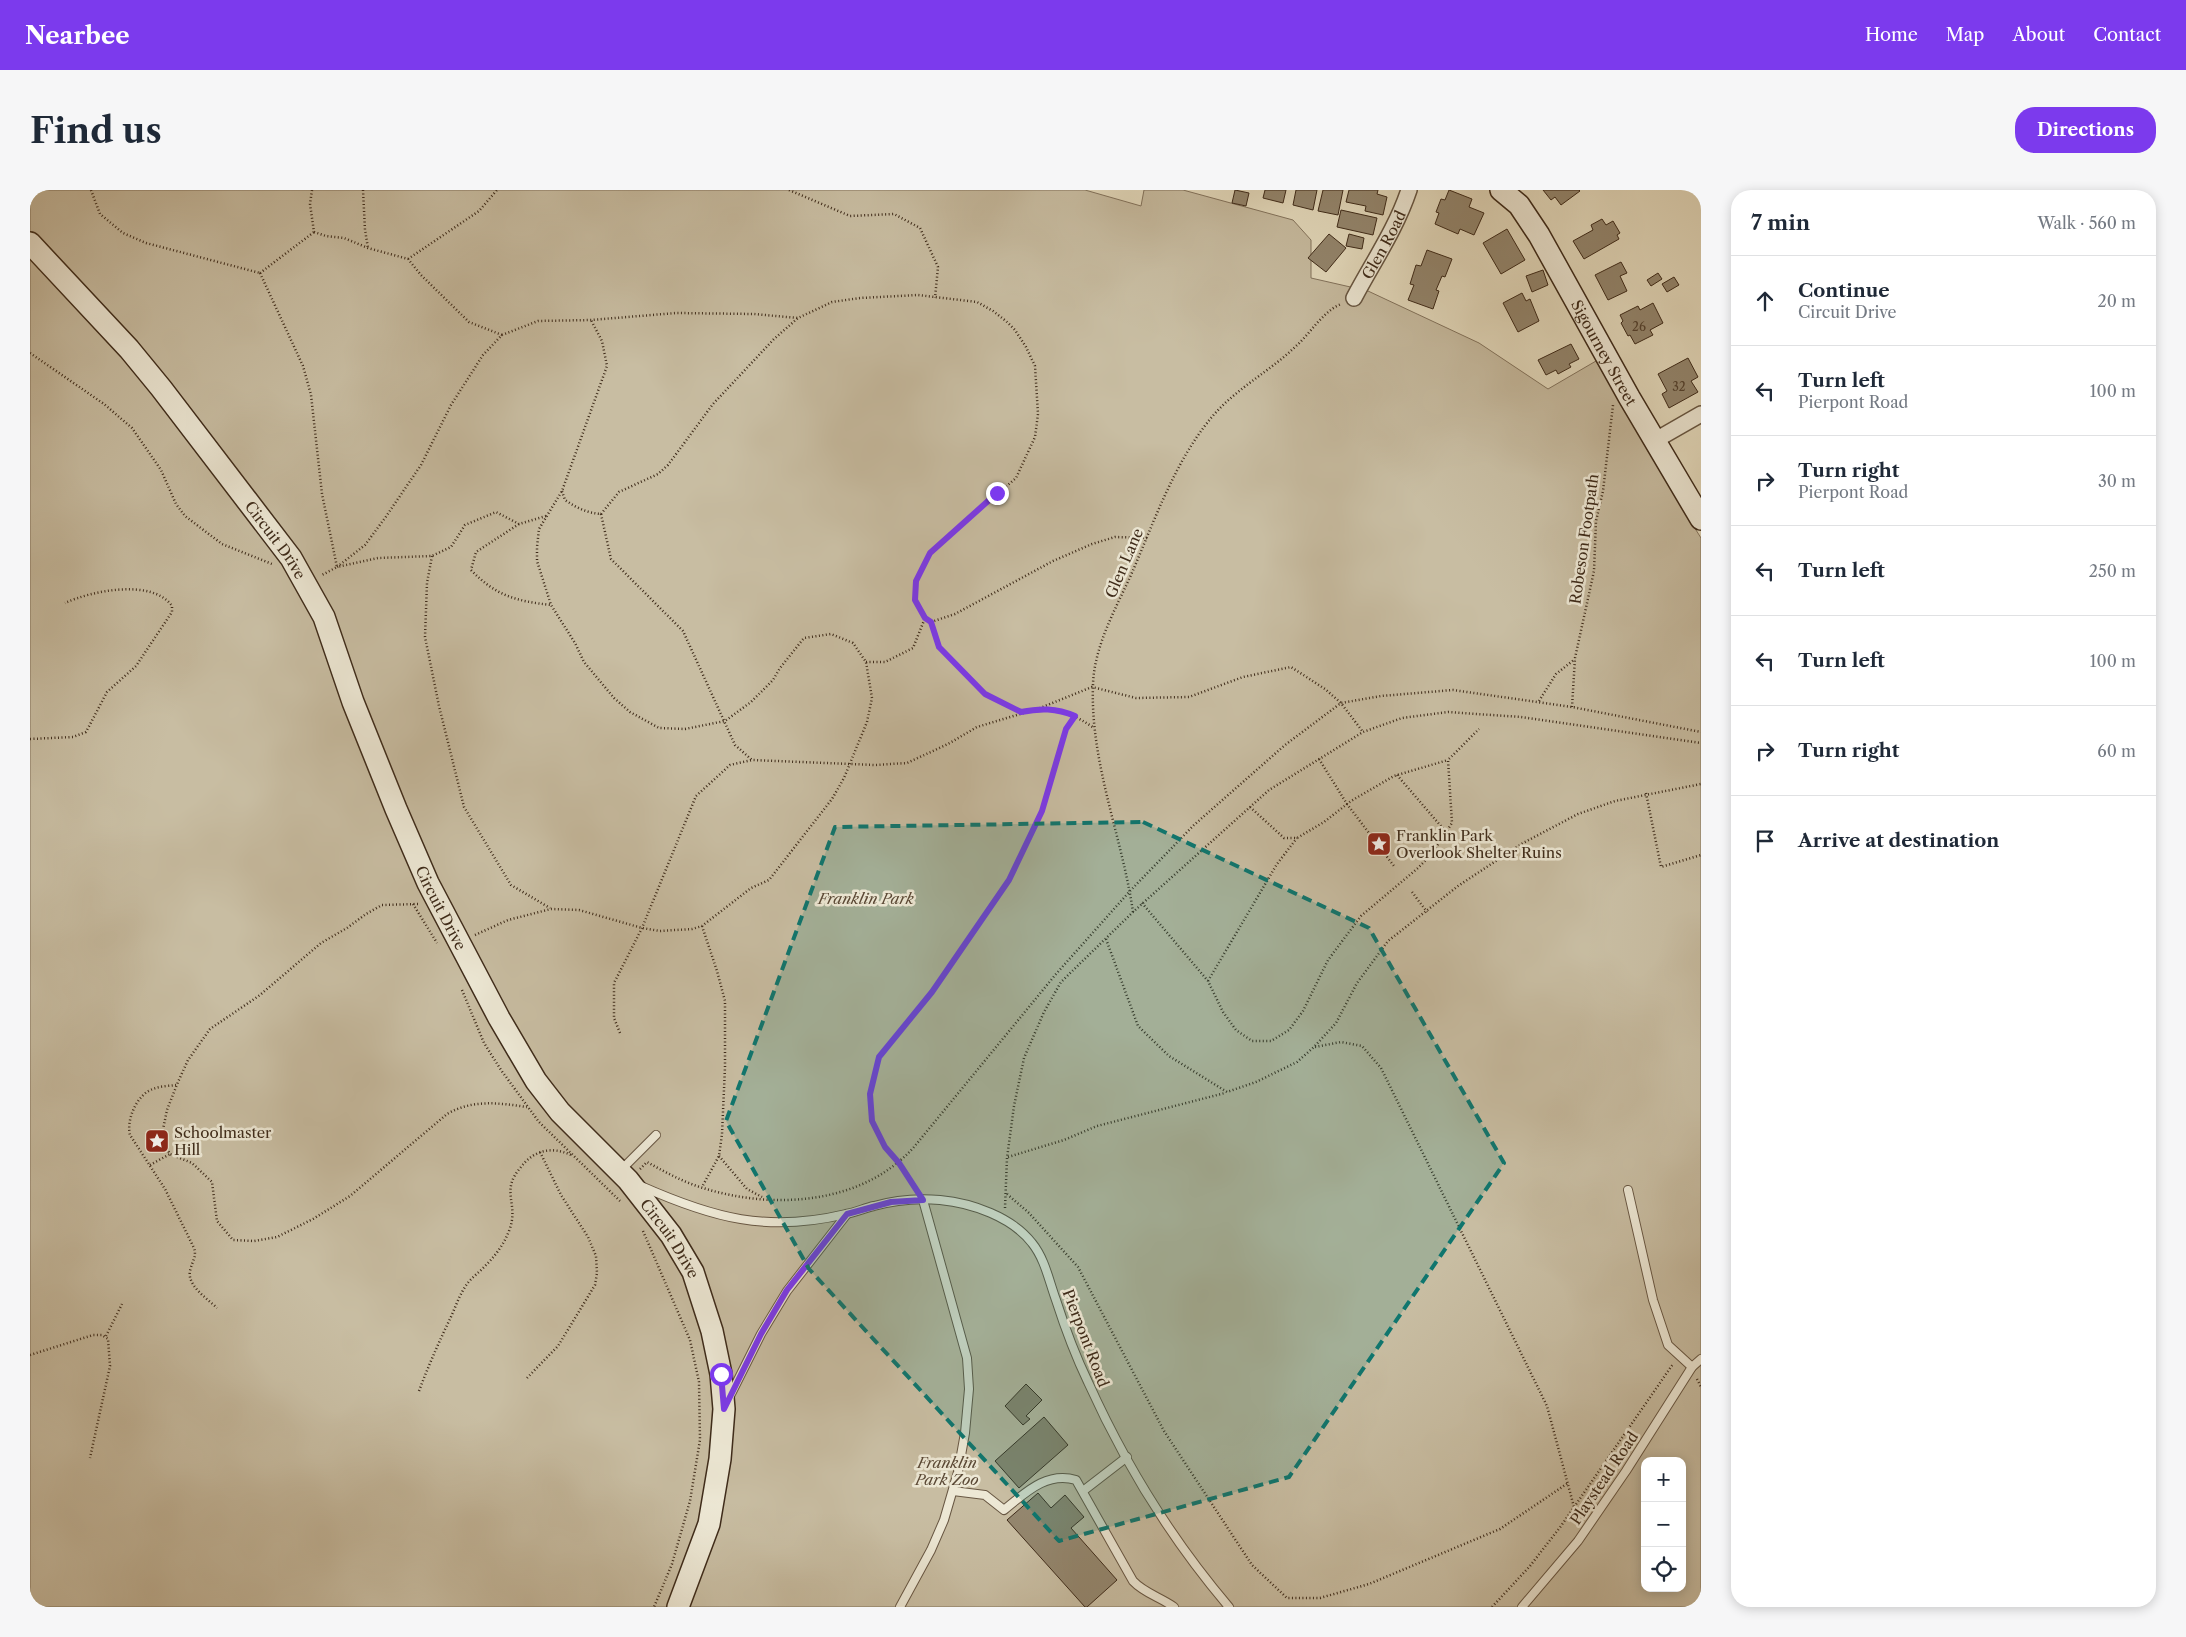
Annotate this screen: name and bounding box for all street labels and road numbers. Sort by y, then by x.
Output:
street label: Glen Road [1357,207,1410,282]
street label: Sigourney Street [1567,296,1642,410]
street label: Robeson Footpath [1565,472,1603,605]
street label: Circuit Drive [241,497,310,582]
street label: Glen Lane [1101,525,1147,601]
street label: Circuit Drive [412,863,471,953]
street label: Circuit Drive [637,1195,704,1280]
street label: Pierpont Road [1059,1286,1113,1390]
street label: Playstead Road [1566,1428,1642,1528]

